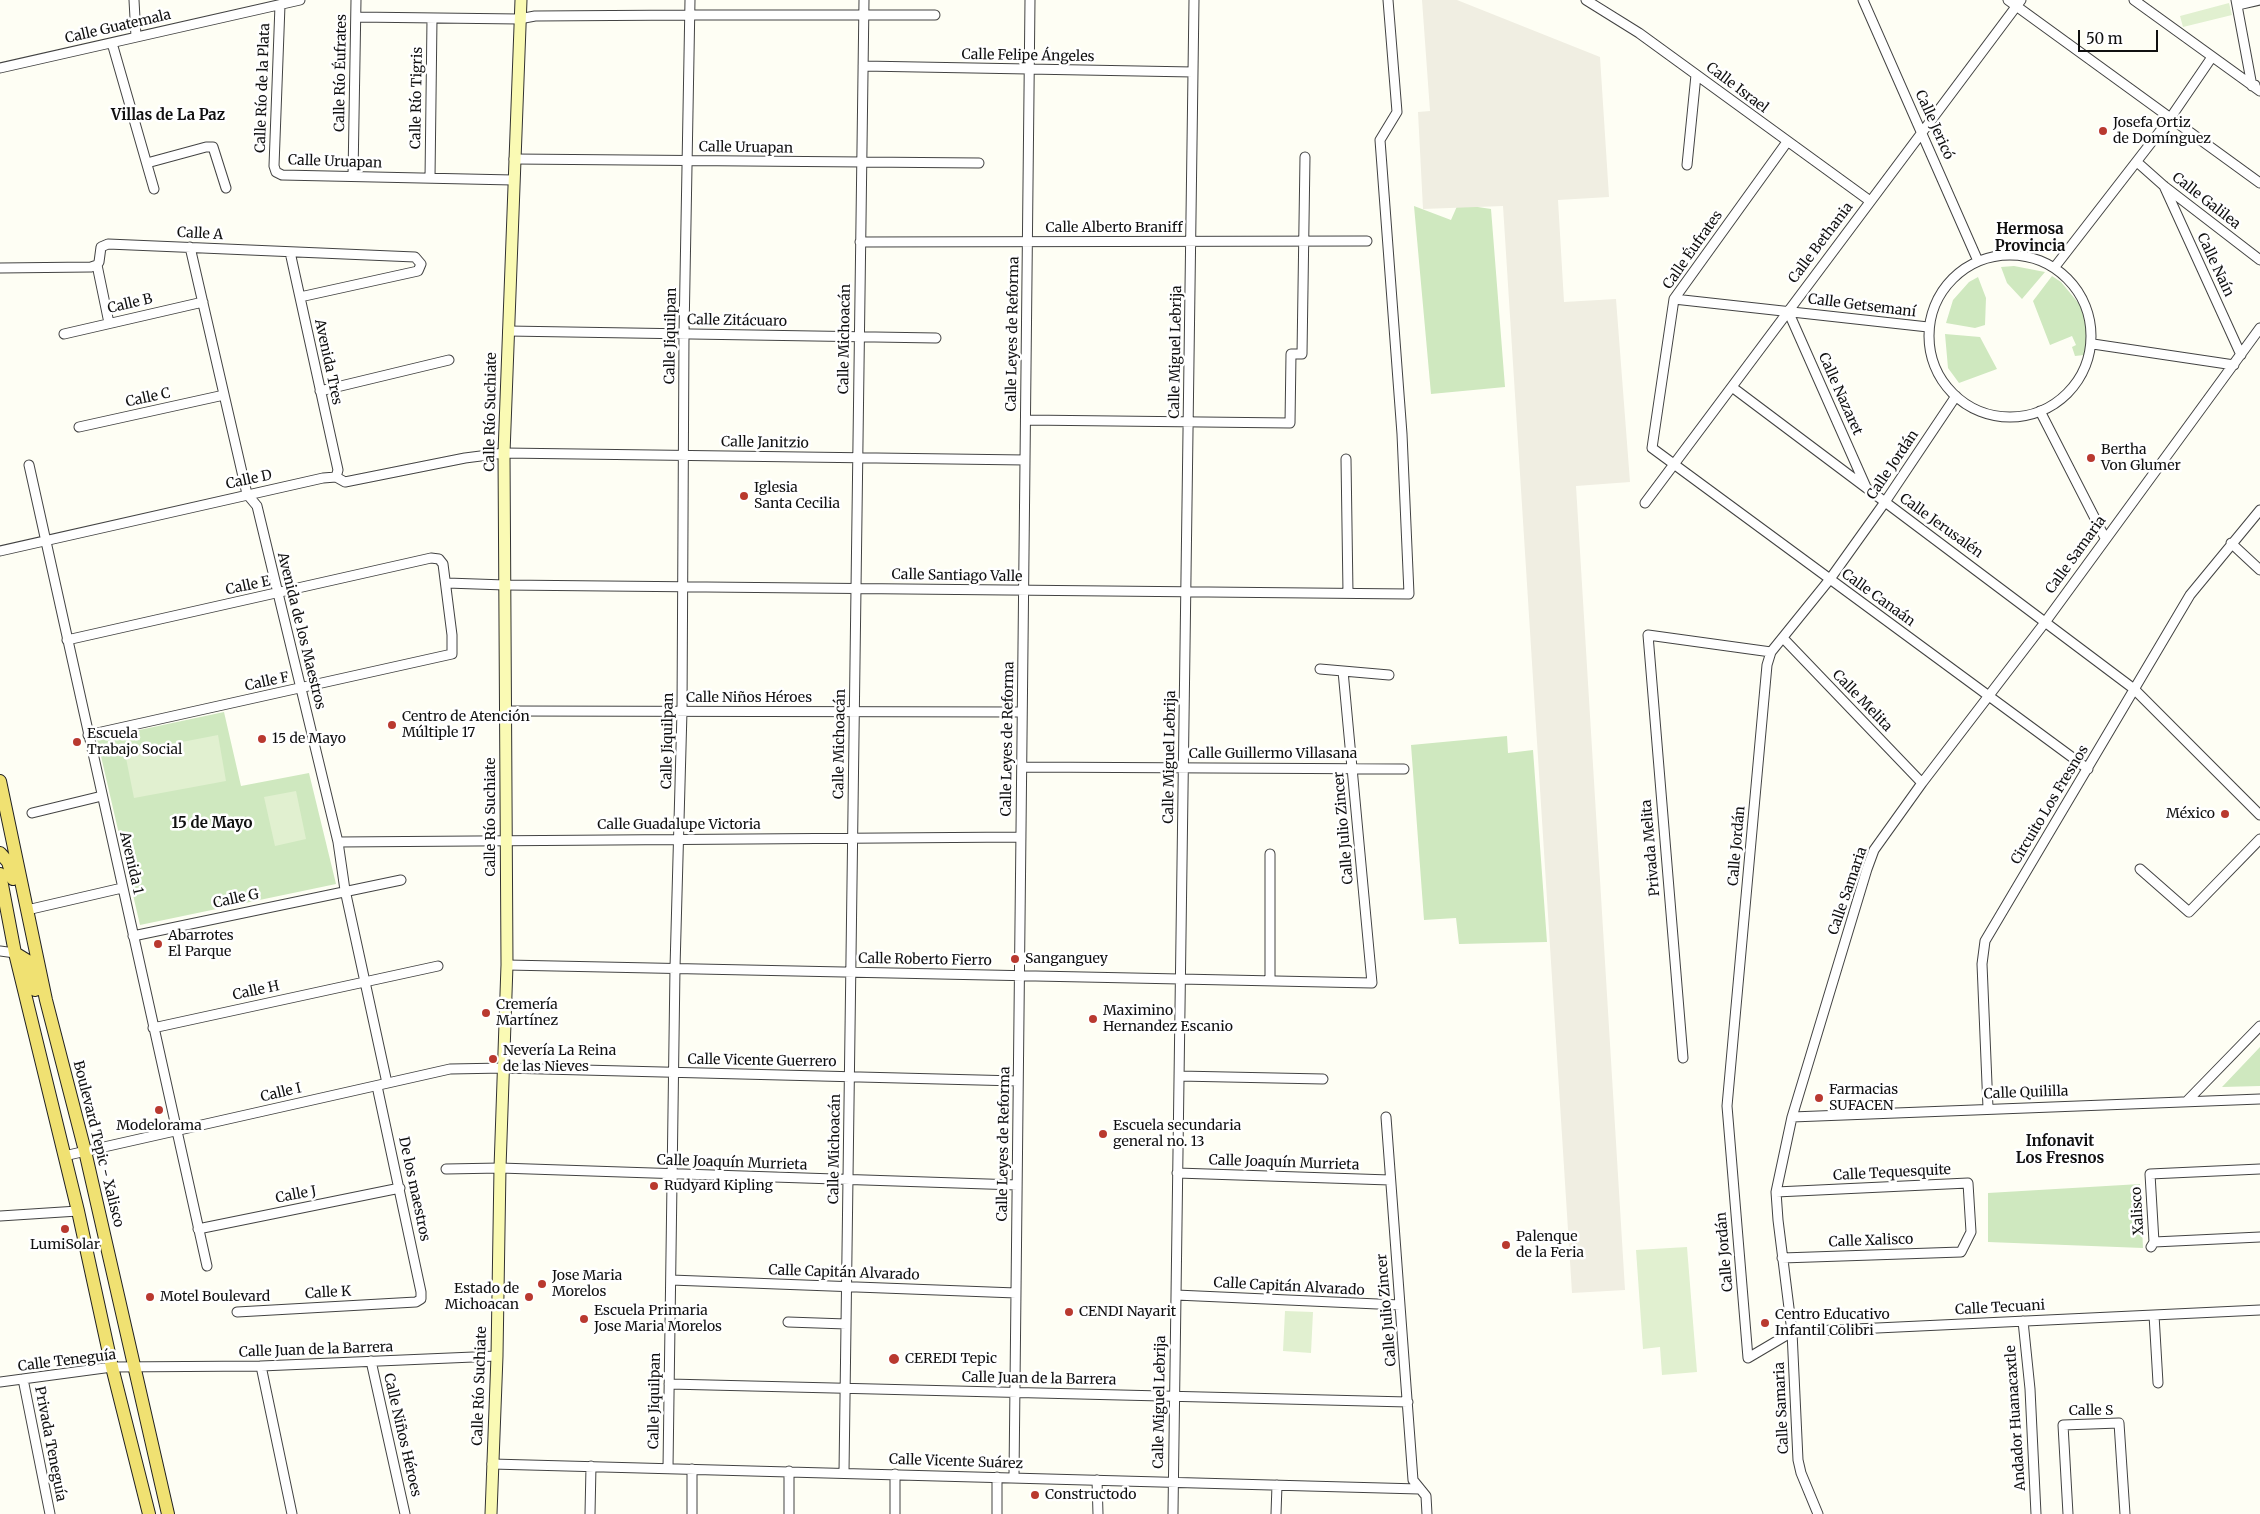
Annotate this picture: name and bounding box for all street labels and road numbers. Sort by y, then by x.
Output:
street label: Calle Guatemala [63,7,173,47]
street label: Calle Río Éufrates [332,14,350,132]
street label: Calle Río de la Plata [252,23,274,153]
street label: Calle Felipe Ángeles [961,46,1095,66]
street label: Calle Río Tigris [408,47,426,149]
street label: Calle Israel [1703,59,1771,117]
street label: Calle Jericó [1911,88,1957,162]
street label: Calle Uruapan [699,139,793,157]
street label: Calle Uruapan [288,152,382,172]
street label: Calle Galilea [2169,169,2243,233]
street label: Calle Bethania [1785,199,1857,287]
street label: Calle Éufrates [1660,207,1726,293]
street label: Calle Alberto Braniff [1046,220,1182,236]
street label: Calle A [177,224,223,244]
street label: Calle Naín [2193,231,2237,299]
street label: Calle Leyes de Reforma [1003,256,1023,412]
street label: Calle Michoacán [836,284,854,394]
street label: Calle Miguel Lebrija [1166,285,1186,419]
street label: Calle Jiquilpan [662,288,680,384]
street label: Calle B [106,291,154,317]
street label: Calle Getsemaní [1807,291,1917,321]
street label: Calle Zitácuaro [687,312,787,330]
street label: Avenida Tres [311,318,345,406]
street label: Calle Nazaret [1814,350,1866,438]
street label: Calle Río Suchiate [482,352,500,472]
street label: Calle C [124,385,172,411]
street label: Calle Jordán [1864,427,1922,503]
street label: Calle Janitzio [721,434,809,452]
street label: Calle D [224,467,274,493]
street label: Calle Jerusalén [1896,490,1986,562]
street label: Calle Samaria [2042,513,2110,597]
street label: Avenida de los Maestros [273,551,329,711]
street label: Calle Santiago Valle [891,566,1023,586]
street label: Calle Canaán [1838,566,1918,630]
street label: Calle E [224,573,272,599]
street label: Calle Leyes de Reforma [998,661,1018,817]
street label: Calle Melita [1829,667,1895,735]
street label: Calle F [243,669,291,695]
street label: Calle Michoacán [831,689,849,799]
street label: Calle Niños Héroes [686,690,812,706]
street label: Calle Miguel Lebrija [1160,690,1180,824]
street label: Calle Jiquilpan [659,693,677,789]
street label: Circuito Los Fresnos [2008,742,2092,868]
street label: Calle Guillermo Villasana [1189,746,1357,762]
street label: Calle Río Suchiate [483,757,499,877]
street label: Calle Julio Zincer [1331,771,1357,885]
street label: Privada Melita [1638,799,1664,897]
street label: Calle Jordán [1725,805,1749,887]
street label: Calle Guadalupe Victoria [597,817,761,833]
street label: Avenida 1 [116,830,146,896]
street label: Calle Samaria [1825,845,1871,937]
street label: Calle G [212,886,260,912]
street label: Calle Roberto Fierro [858,950,992,970]
street label: Calle H [231,978,281,1004]
street label: Calle Vicente Guerrero [687,1051,837,1071]
street label: Boulevard Tepic - Xalisco [69,1059,127,1229]
street label: Calle Leyes de Reforma [994,1066,1014,1222]
street label: Calle I [259,1080,303,1106]
street label: Calle Quililla [1983,1083,2069,1103]
street label: Calle Michoacán [826,1094,844,1204]
street label: De los maestros [395,1135,433,1243]
street label: Calle Joaquín Murrieta [656,1152,808,1174]
street label: Calle Joaquín Murrieta [1208,1152,1360,1174]
street label: Calle Tequesquite [1833,1162,1951,1184]
street label: Calle J [274,1183,318,1207]
street label: Xalisco [2128,1186,2148,1236]
street label: Calle Jordán [1713,1211,1737,1293]
street label: Calle Xalisco [1828,1231,1914,1251]
street label: Calle Julio Zincer [1374,1253,1400,1367]
street label: Calle Capitán Alvarado [768,1262,920,1284]
street label: Calle Capitán Alvarado [1213,1275,1365,1299]
street label: Calle K [304,1283,352,1303]
street label: Calle Tecuani [1955,1297,2045,1319]
street label: Calle Río Suchiate [470,1326,490,1446]
street label: Calle Miguel Lebrija [1150,1335,1170,1469]
street label: Calle Juan de la Barrera [238,1339,394,1361]
street label: Andador Huanacaxtle [2003,1345,2029,1491]
street label: Calle Teneguía [17,1347,117,1375]
street label: Calle Jiquilpan [646,1353,664,1449]
street label: Calle Samaria [1771,1362,1793,1454]
street label: Calle Juan de la Barrera [962,1369,1116,1389]
street label: Calle Niños Héroes [380,1372,424,1498]
street label: Privada Teneguía [31,1385,69,1503]
street label: Calle S [2069,1403,2113,1419]
street label: Calle Vicente Suárez [889,1451,1023,1473]

